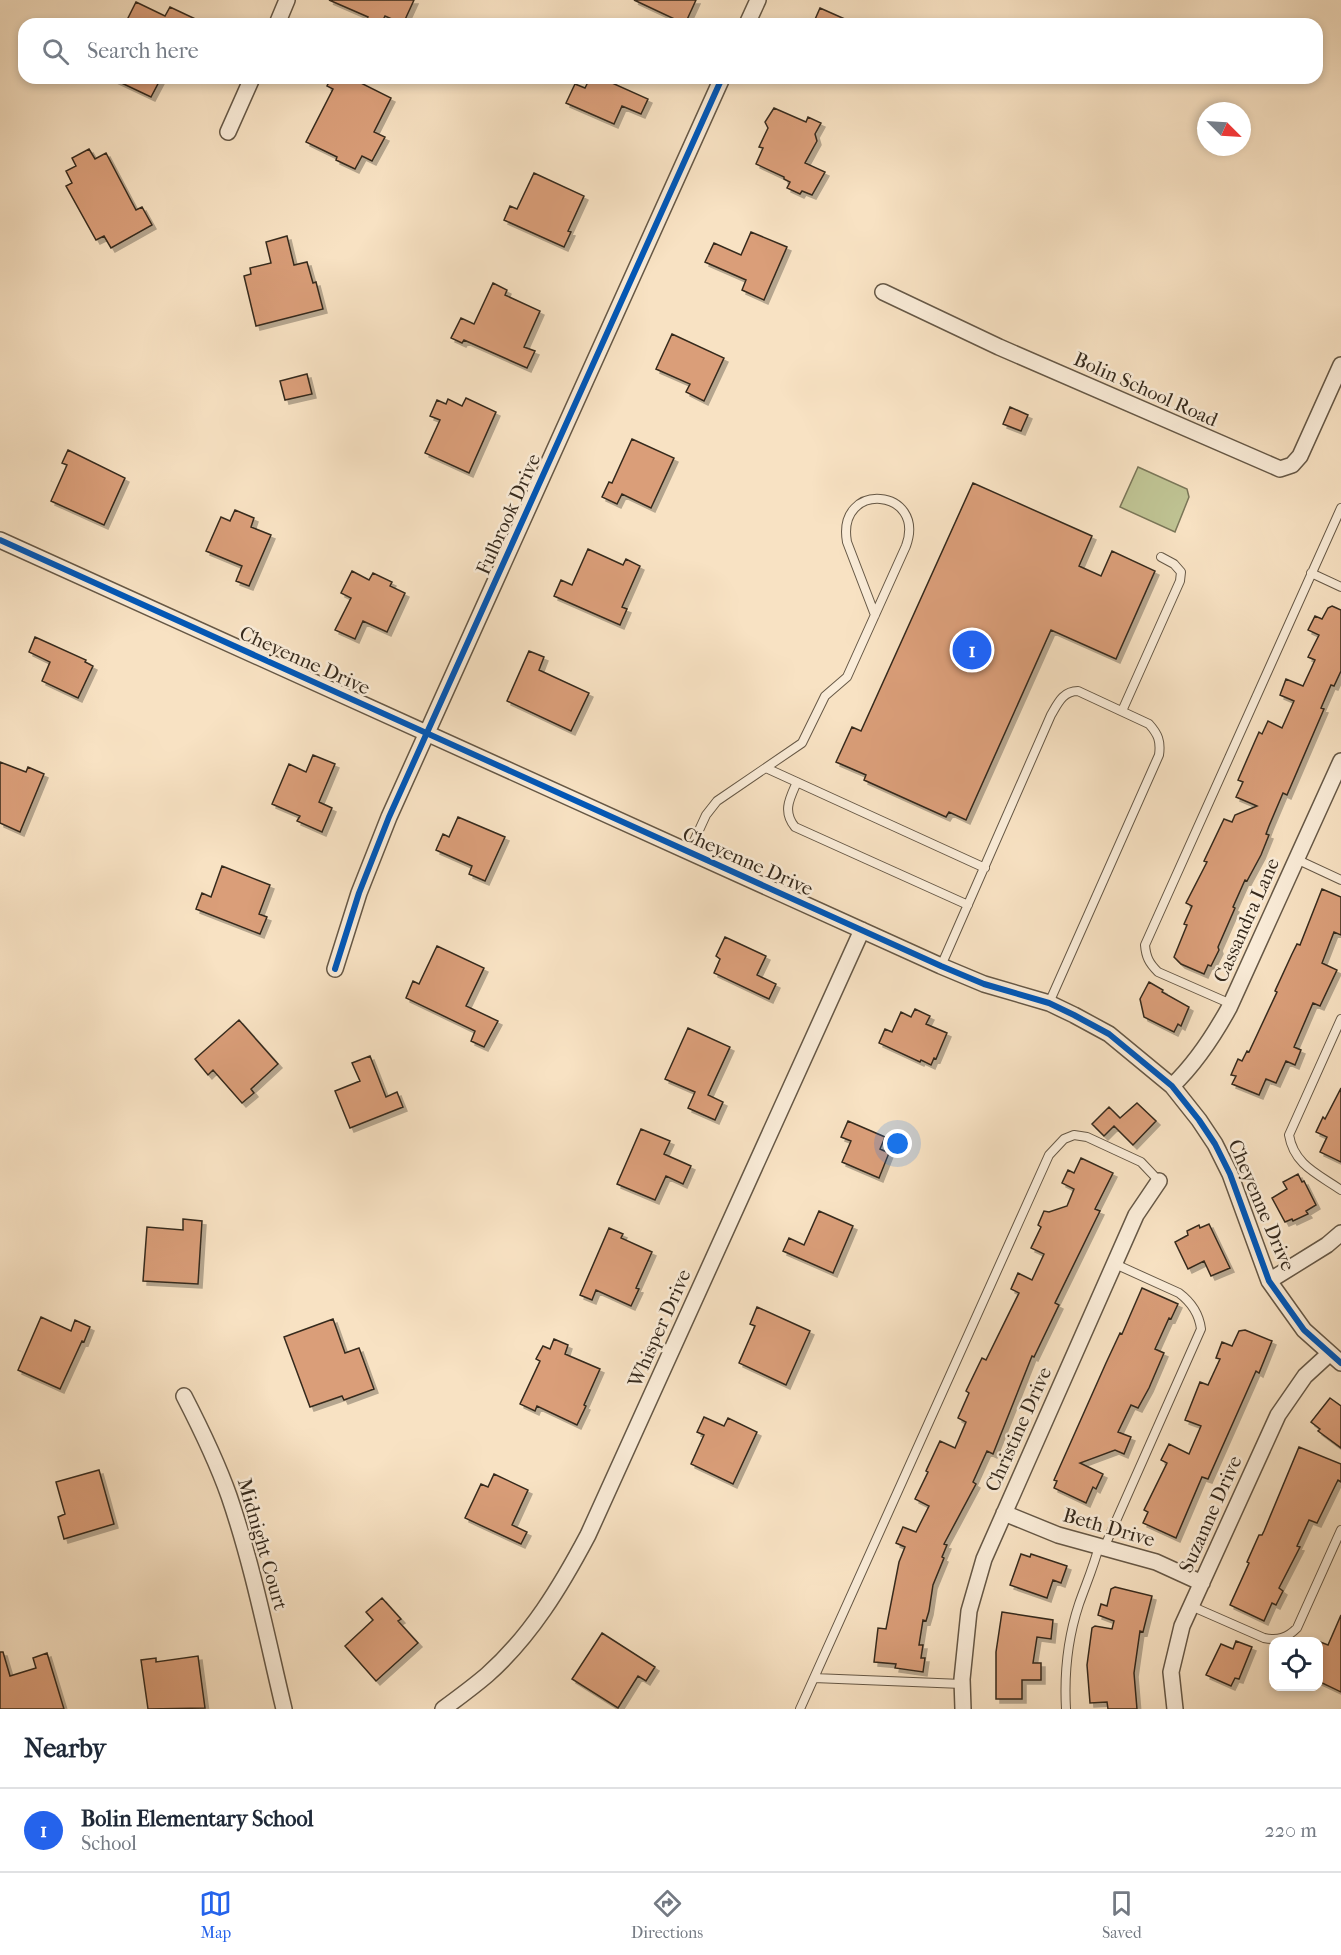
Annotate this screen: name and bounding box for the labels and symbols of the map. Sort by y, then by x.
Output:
north arrow [1197,102,1251,156]
street label: Bolin School Road [1070,347,1222,432]
street label: Fulbrook Drive [472,450,545,578]
street label: Cheyenne Drive [236,621,374,700]
pin: 1 [952,628,992,672]
street label: Cheyenne Drive [679,822,817,901]
street label: Cassandra Lane [1209,854,1284,986]
your location [883,1129,912,1158]
street label: Cheyenne Drive [1224,1136,1300,1274]
street label: Whisper Drive [623,1266,696,1392]
street label: Christine Drive [981,1363,1056,1495]
street label: Suzanne Drive [1174,1452,1247,1576]
street label: Midnight Court [233,1476,292,1613]
street label: Beth Drive [1060,1503,1158,1552]

